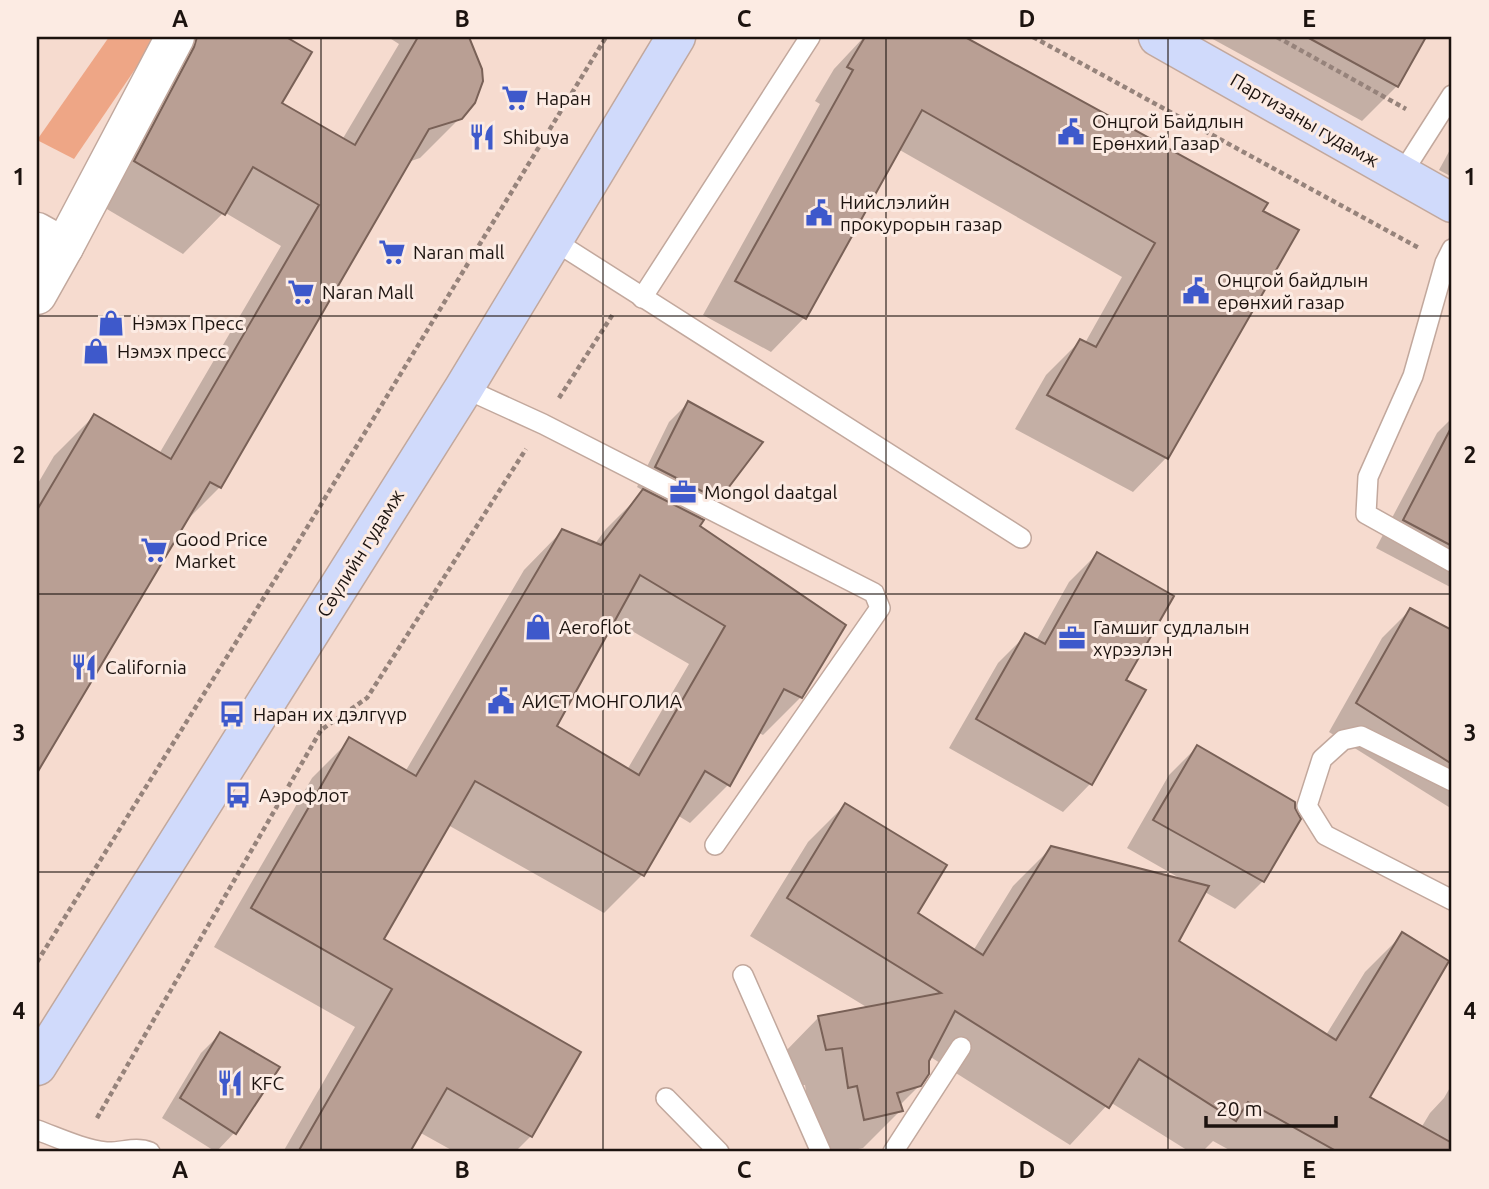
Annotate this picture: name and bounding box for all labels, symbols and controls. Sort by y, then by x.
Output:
text: A [172,6,188,31]
text: B [454,6,470,31]
text: C [737,6,752,31]
text: D [1019,6,1035,31]
text: E [1302,6,1316,31]
street label: Партизаны гудамж [1227,69,1383,171]
supermarket icon: Наран [500,83,530,113]
place label: Наран [536,87,591,109]
place label: Онцгой Байдлын Ерөнхий Газар [1092,110,1244,154]
public building icon: Онцгой Байдлын Ерөнхий Газар [1056,117,1086,147]
restaurant icon: Shibuya [467,122,497,152]
place label: Shibuya [503,126,569,148]
text: 1 [13,164,25,189]
text: 1 [1464,164,1476,189]
place label: Нийслэлийн прокурорын газар [840,191,1002,235]
public building icon: Нийслэлийн прокурорын газар [804,198,834,228]
supermarket icon: Naran mall [377,237,407,267]
place label: Naran mall [413,241,505,263]
place label: Онцгой байдлын ерөнхий газар [1217,269,1368,313]
public building icon: Онцгой байдлын ерөнхий газар [1181,276,1211,306]
supermarket icon: Naran Mall [286,277,316,307]
place label: Naran Mall [322,281,414,303]
shop icon: Нэмэх Пресс [96,308,126,338]
place label: Нэмэх Пресс [132,312,244,334]
shop icon: Нэмэх пресс [81,336,111,366]
place label: Нэмэх пресс [117,340,226,362]
text: 2 [13,442,25,467]
text: 2 [1464,442,1476,467]
office icon: Mongol daatgal [668,477,698,507]
place label: Mongol daatgal [704,481,838,503]
street label: Сөүлийн гудамж [312,485,408,621]
place label: Good Price Market [175,528,268,572]
supermarket icon: Good Price Market [139,535,169,565]
shop icon: Aeroflot [523,612,553,642]
place label: Aeroflot [559,616,631,638]
place label: Гамшиг судлалын хүрээлэн [1093,616,1250,660]
office icon: Гамшиг судлалын хүрээлэн [1057,623,1087,653]
restaurant icon: California [69,652,99,682]
place label: California [105,656,187,678]
public building icon: АИСТ МОНГОЛИА [486,686,516,716]
place label: АИСТ МОНГОЛИА [522,690,683,712]
bus stop icon: Наран их дэлгүүр [217,699,247,729]
place label: Наран их дэлгүүр [253,703,407,725]
text: 3 [13,720,25,745]
text: 3 [1464,720,1476,745]
bus stop icon: Аэрофлот [223,780,253,810]
place label: Аэрофлот [259,784,349,806]
text: 4 [13,998,26,1023]
text: 4 [1464,998,1477,1023]
restaurant icon: KFC [215,1068,245,1098]
place label: KFC [251,1072,285,1094]
scale bar [1206,1084,1335,1128]
text: 20 m [1216,1096,1263,1120]
text: A [172,1157,188,1182]
text: B [454,1157,470,1182]
text: C [737,1157,752,1182]
text: D [1019,1157,1035,1182]
text: E [1302,1157,1316,1182]

